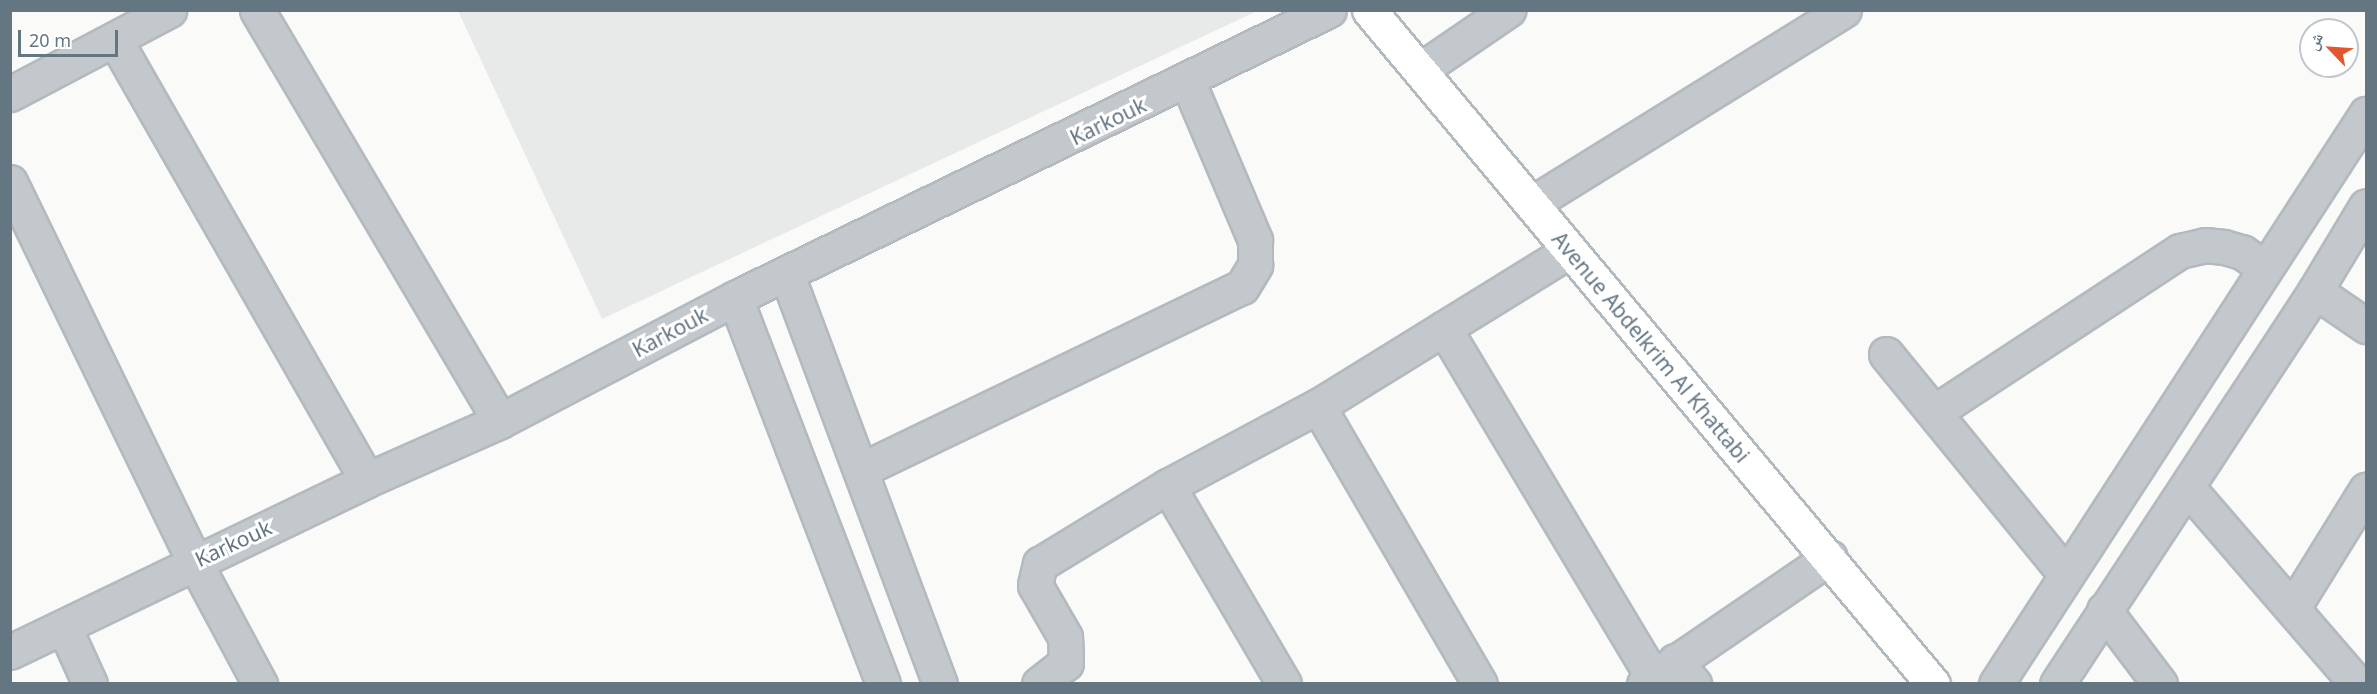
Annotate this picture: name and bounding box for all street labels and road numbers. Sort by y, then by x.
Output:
street label: Karkouk [1066,92,1150,150]
street label: Avenue Abdelkrim Al Khattabi [1547,227,1755,467]
street label: Karkouk [628,302,712,362]
street label: Karkouk [191,514,275,572]

